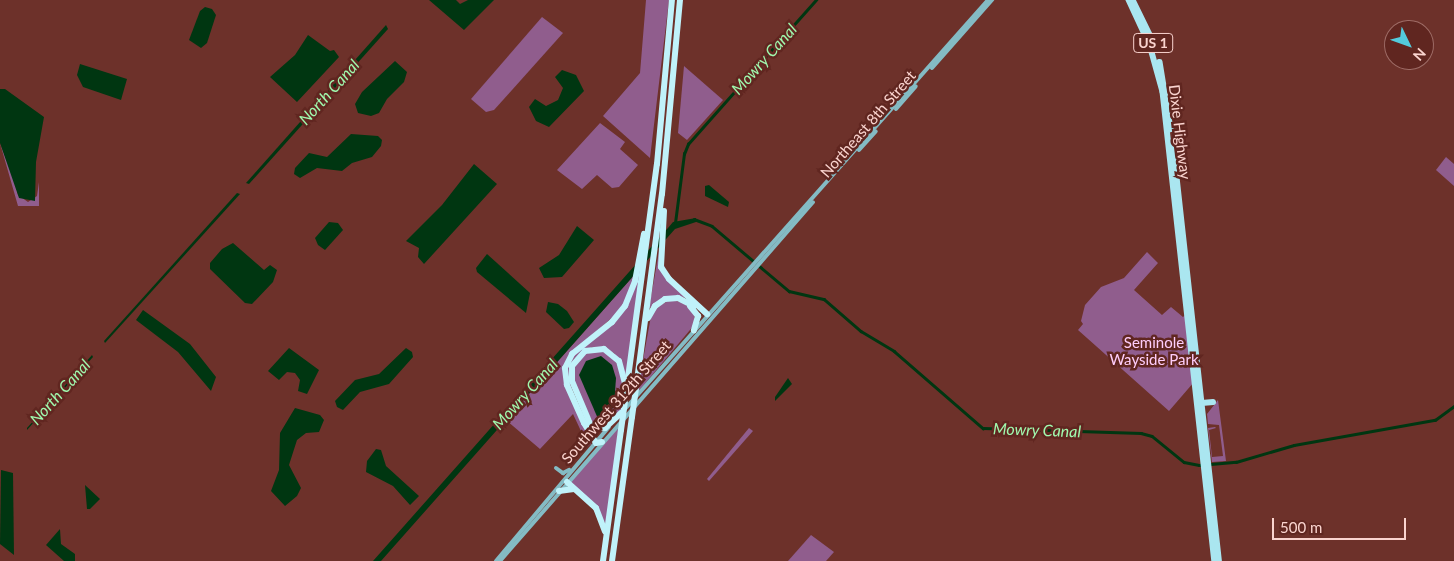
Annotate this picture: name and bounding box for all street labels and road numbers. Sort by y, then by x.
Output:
road number: US 1 [1133,32,1173,54]
street label: Northeast 8th Street [817,67,919,181]
street label: Dixie Highway [1165,84,1195,180]
street label: Southwest 312th Street [558,337,674,467]

